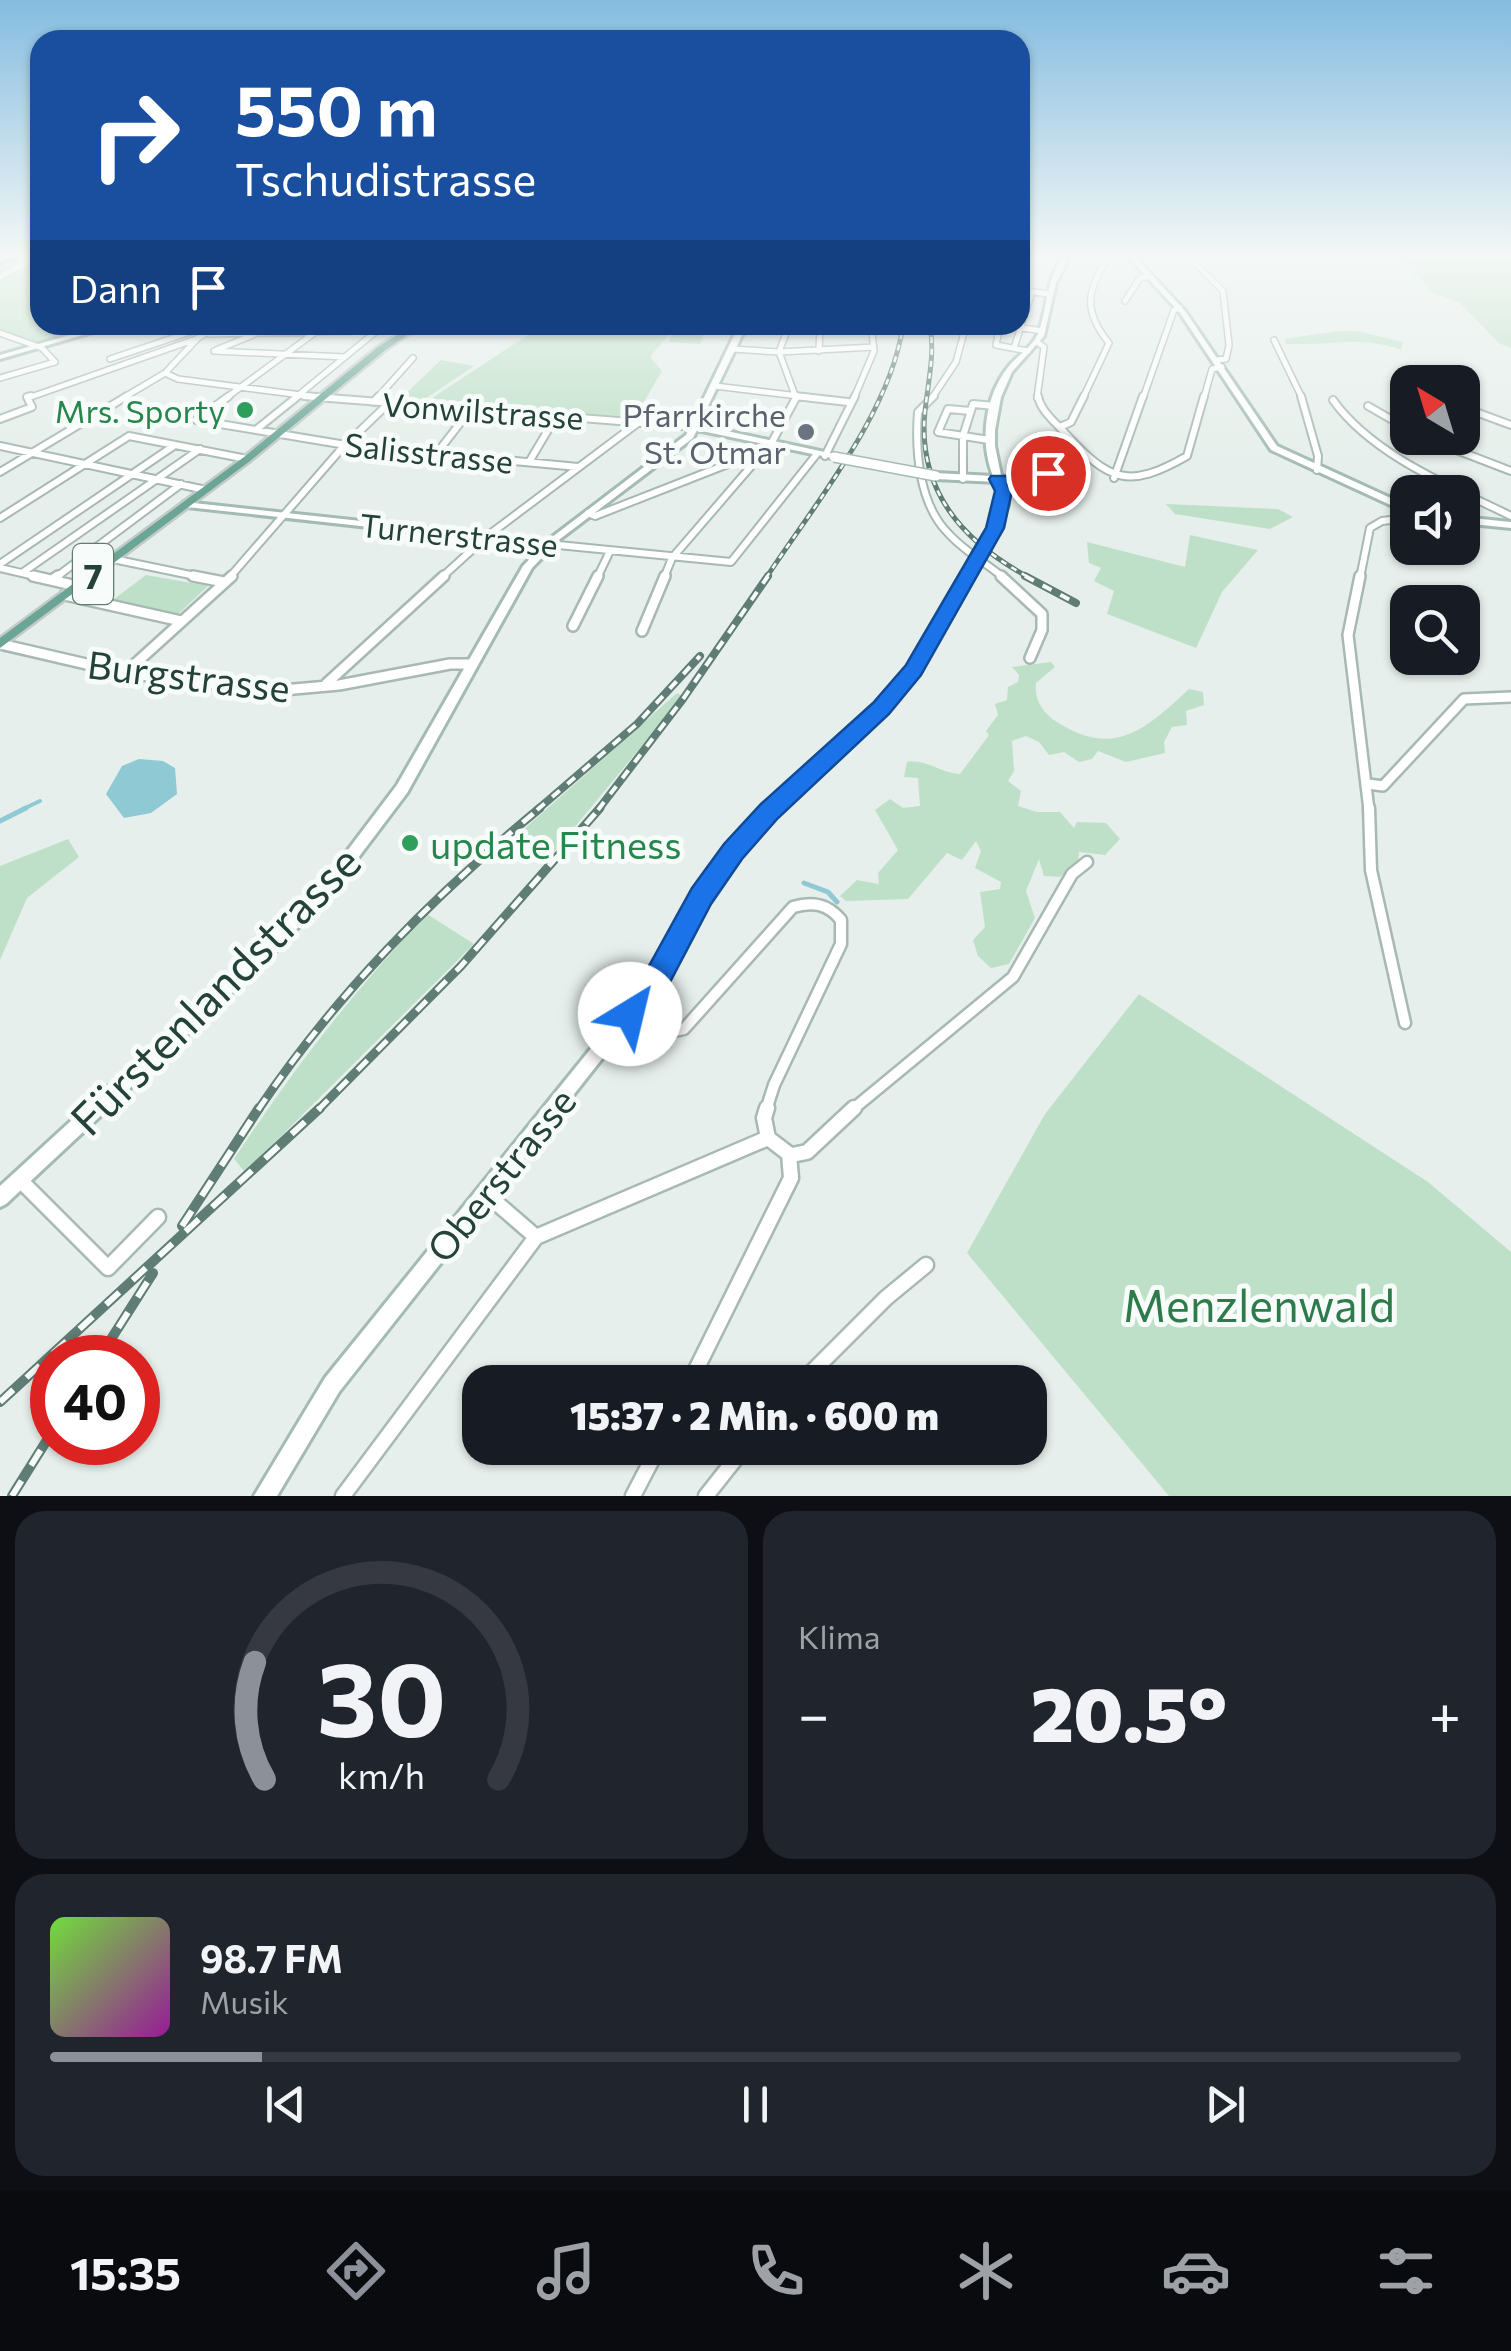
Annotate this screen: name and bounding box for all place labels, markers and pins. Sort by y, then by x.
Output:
place label: Mrs. Sporty [55,390,225,430]
place label: Pfarrkirche St. Otmar [622,394,786,471]
marker: Mrs. Sporty [234,399,256,421]
marker: Pfarrkirche St. Otmar [795,421,817,443]
pin [1006,431,1091,516]
place label: update Fitness [430,820,682,867]
marker: update Fitness [399,832,421,854]

